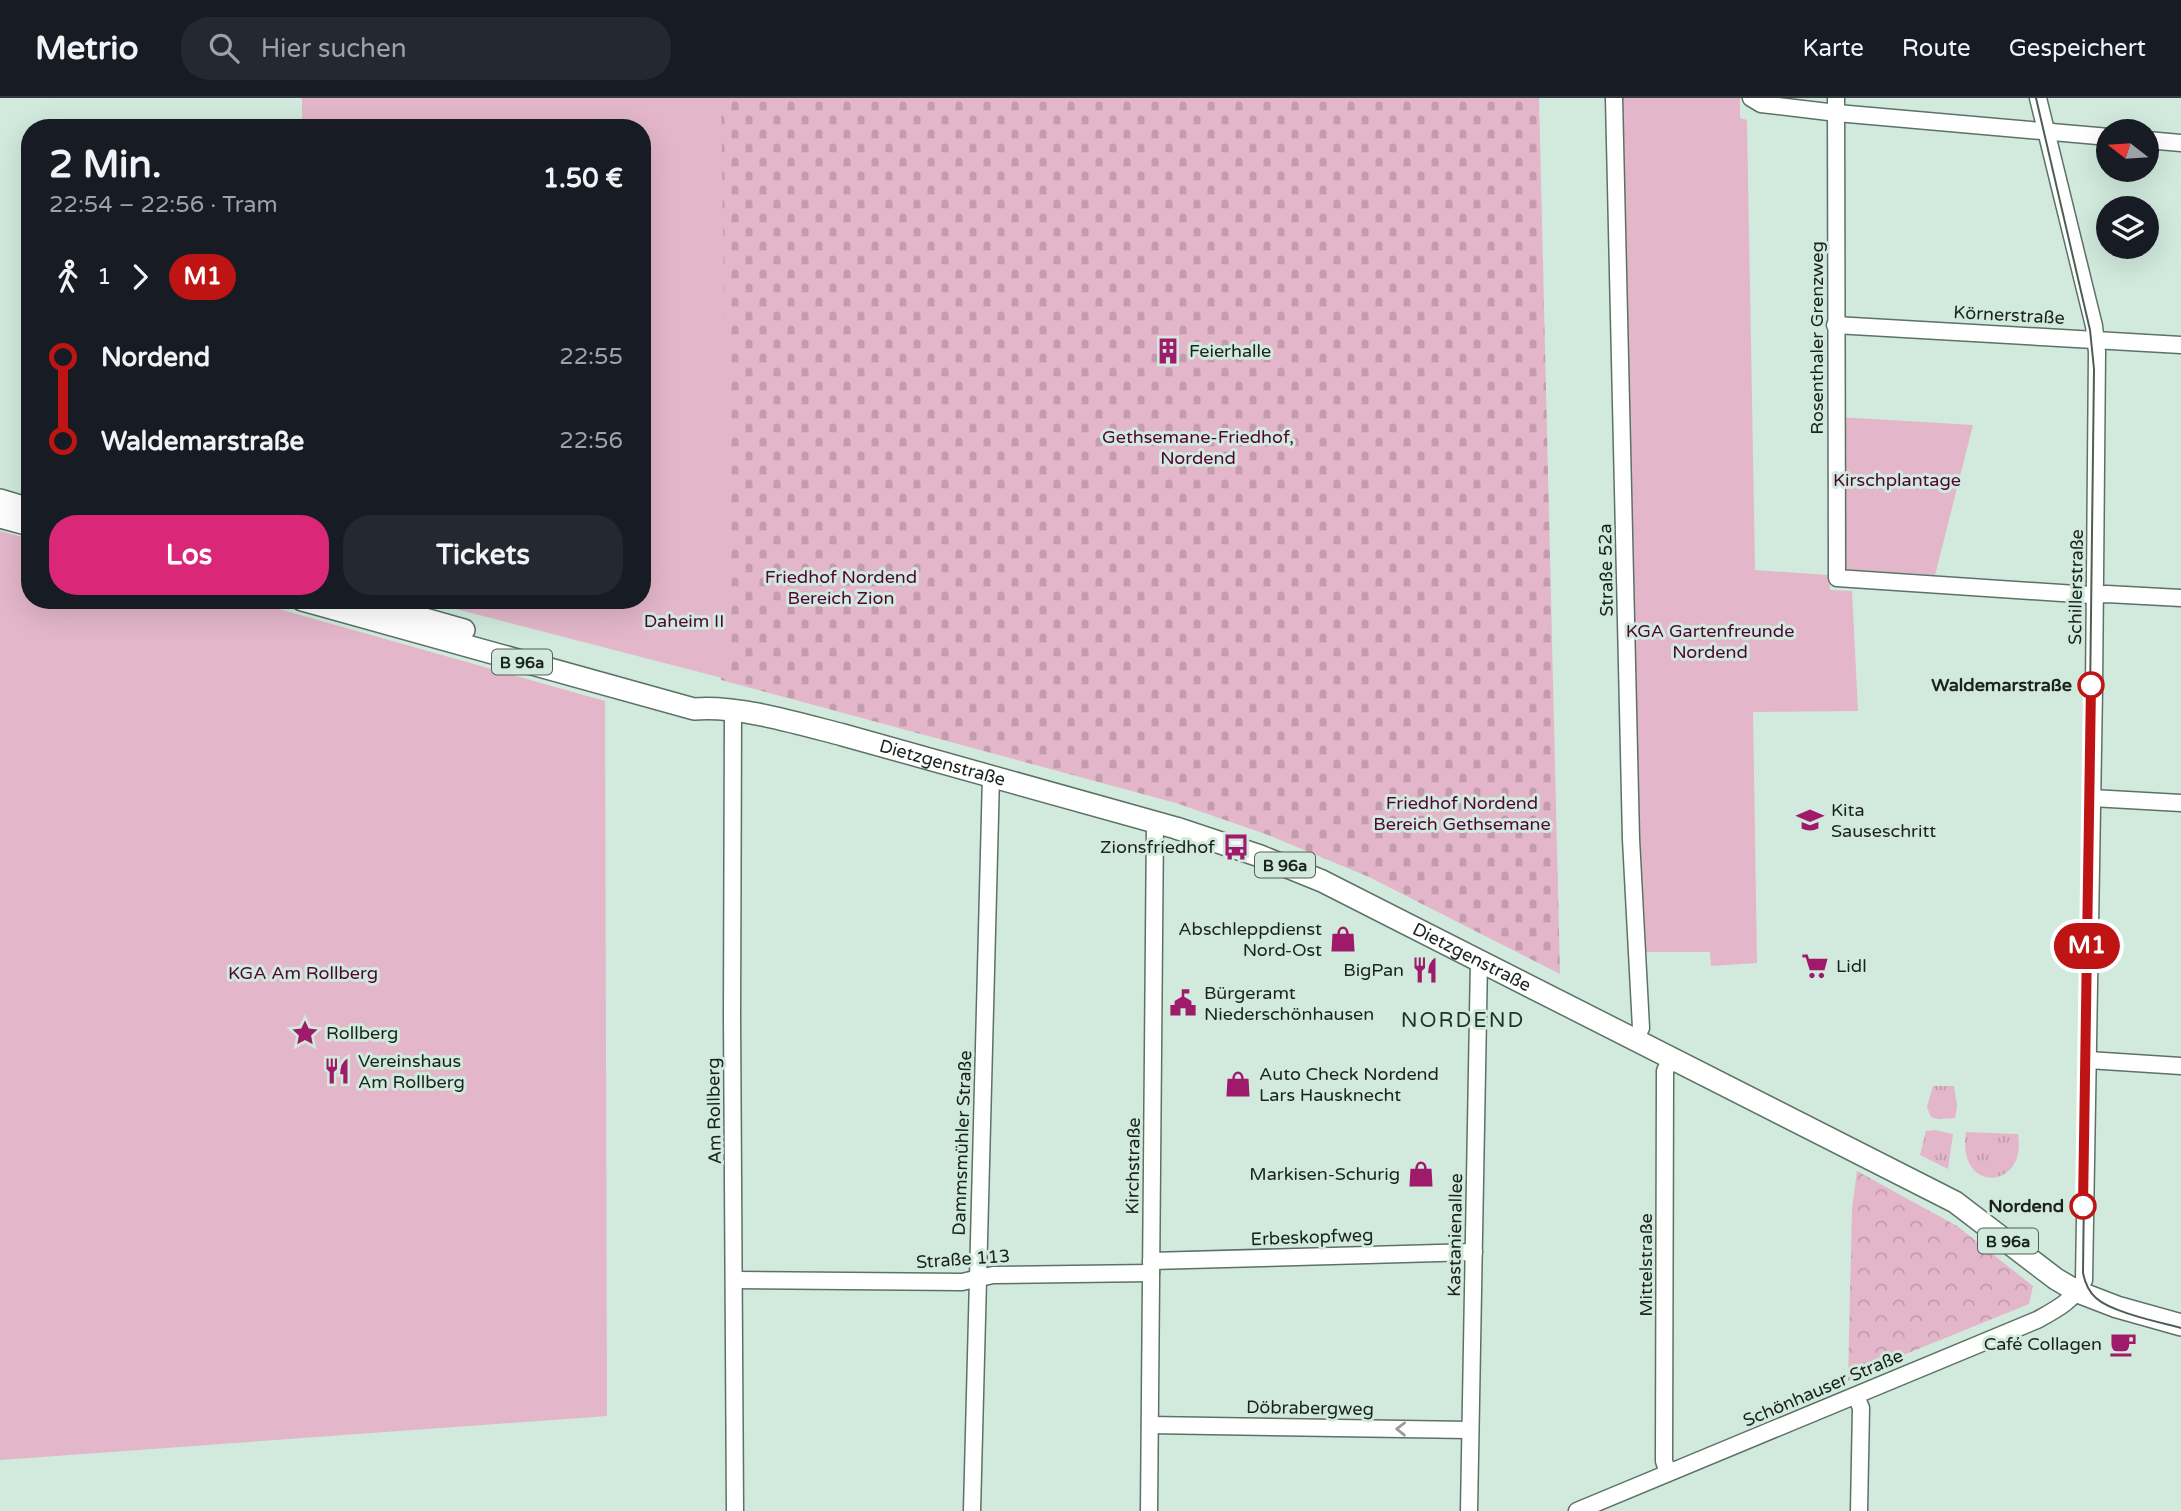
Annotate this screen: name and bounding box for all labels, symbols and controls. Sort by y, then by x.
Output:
search box [181,17,671,80]
text: Metrio [35,29,139,68]
icon: search [205,29,243,67]
text: Hier suchen [261,33,406,64]
text: Karte [1802,34,1864,63]
text: Route [1902,34,1971,63]
text: Gespeichert [2009,34,2146,63]
north arrow [2096,119,2160,182]
map controls [2096,119,2159,259]
text: 2 Min. [49,142,162,188]
text: 1.50 € [543,163,623,194]
text: 22:54 – 22:56 · Tram [49,191,278,219]
button: layers [2096,196,2159,259]
street label: Rosenthaler Grenzweg [1806,241,1828,435]
icon: walk [49,258,87,296]
icon: forward [121,258,159,296]
text: M1 [183,262,222,291]
text: 1 [97,263,111,291]
street label: Körnerstraße [1953,301,2065,329]
building icon: Feierhalle [1153,336,1183,366]
place label: Feierhalle [1189,340,1271,362]
text: Nordend [101,342,210,373]
text: 22:55 [559,343,623,371]
text: Waldemarstraße [101,426,304,457]
park label: Gethsemane-Friedhof, Nordend [1102,426,1294,469]
text: 22:56 [559,427,623,455]
park label: Kirschplantage [1833,469,1961,491]
button: Los [49,515,329,595]
button: Tickets [343,515,623,595]
street label: Straße 52a [1594,523,1618,617]
street label: Schillerstraße [2064,529,2088,645]
park label: Friedhof Nordend Bereich Zion [765,566,917,609]
park label: Daheim II [644,610,724,632]
park label: KGA Gartenfreunde Nordend [1626,620,1794,663]
road number: B 96a [492,650,552,674]
marker: Waldemarstraße [2078,672,2104,698]
place label: Waldemarstraße [1931,674,2072,696]
street label: Dietzgenstraße [877,735,1008,791]
park label: Friedhof Nordend Bereich Gethsemane [1373,792,1551,835]
place label: Kita Sauseschritt [1831,799,1936,842]
school or university icon: Kita Sauseschritt [1795,805,1825,835]
bus stop icon: Zionsfriedhof [1221,832,1251,862]
place label: Zionsfriedhof [1100,836,1215,858]
road number: B 96a [1255,852,1315,878]
place label: Abschleppdienst Nord-Ost [1178,918,1322,961]
street label: Dietzgenstraße [1409,918,1535,996]
line badge: M1 [2056,923,2118,969]
shop icon: Abschleppdienst Nord-Ost [1328,924,1358,954]
text: M1 [2068,931,2106,960]
supermarket icon: Lidl [1800,951,1830,981]
restaurant icon: BigPan [1410,955,1440,985]
place label: Lidl [1836,955,1867,977]
place label: BigPan [1343,959,1404,981]
park label: KGA Am Rollberg [228,962,378,984]
place label: Bürgeramt Niederschönhausen [1204,982,1374,1025]
public building icon: Bürgeramt Niederschönhausen [1168,988,1198,1018]
district label: NORDEND [1401,1008,1525,1033]
place icon: Rollberg [290,1018,320,1048]
place label: Rollberg [326,1022,398,1044]
place label: Vereinshaus Am Rollberg [358,1050,465,1093]
street label: Dammsmühler Straße [948,1050,976,1236]
restaurant icon: Vereinshaus Am Rollberg [322,1056,352,1086]
street label: Am Rollberg [702,1057,726,1165]
place label: Auto Check Nordend Lars Hausknecht [1259,1063,1439,1106]
shop icon: Auto Check Nordend Lars Hausknecht [1223,1069,1253,1099]
street label: Kirchstraße [1121,1117,1145,1215]
shop icon: Markisen-Schurig [1406,1159,1436,1189]
place label: Markisen-Schurig [1249,1163,1400,1185]
street label: Kastanienallee [1443,1173,1467,1297]
marker: Nordend [2070,1193,2096,1219]
place label: Nordend [1988,1195,2064,1217]
street label: Mittelstraße [1635,1213,1657,1317]
street label: Erbeskopfweg [1250,1224,1374,1250]
road number: B 96a [1978,1228,2038,1254]
street label: Straße 113 [915,1245,1011,1273]
cafe icon: Café Collagen [2108,1329,2138,1359]
place label: Café Collagen [1984,1333,2102,1355]
street label: Schönhauser Straße [1740,1344,1906,1432]
street label: Döbrabergweg [1246,1396,1374,1420]
one-way arrow [1395,1421,1406,1437]

